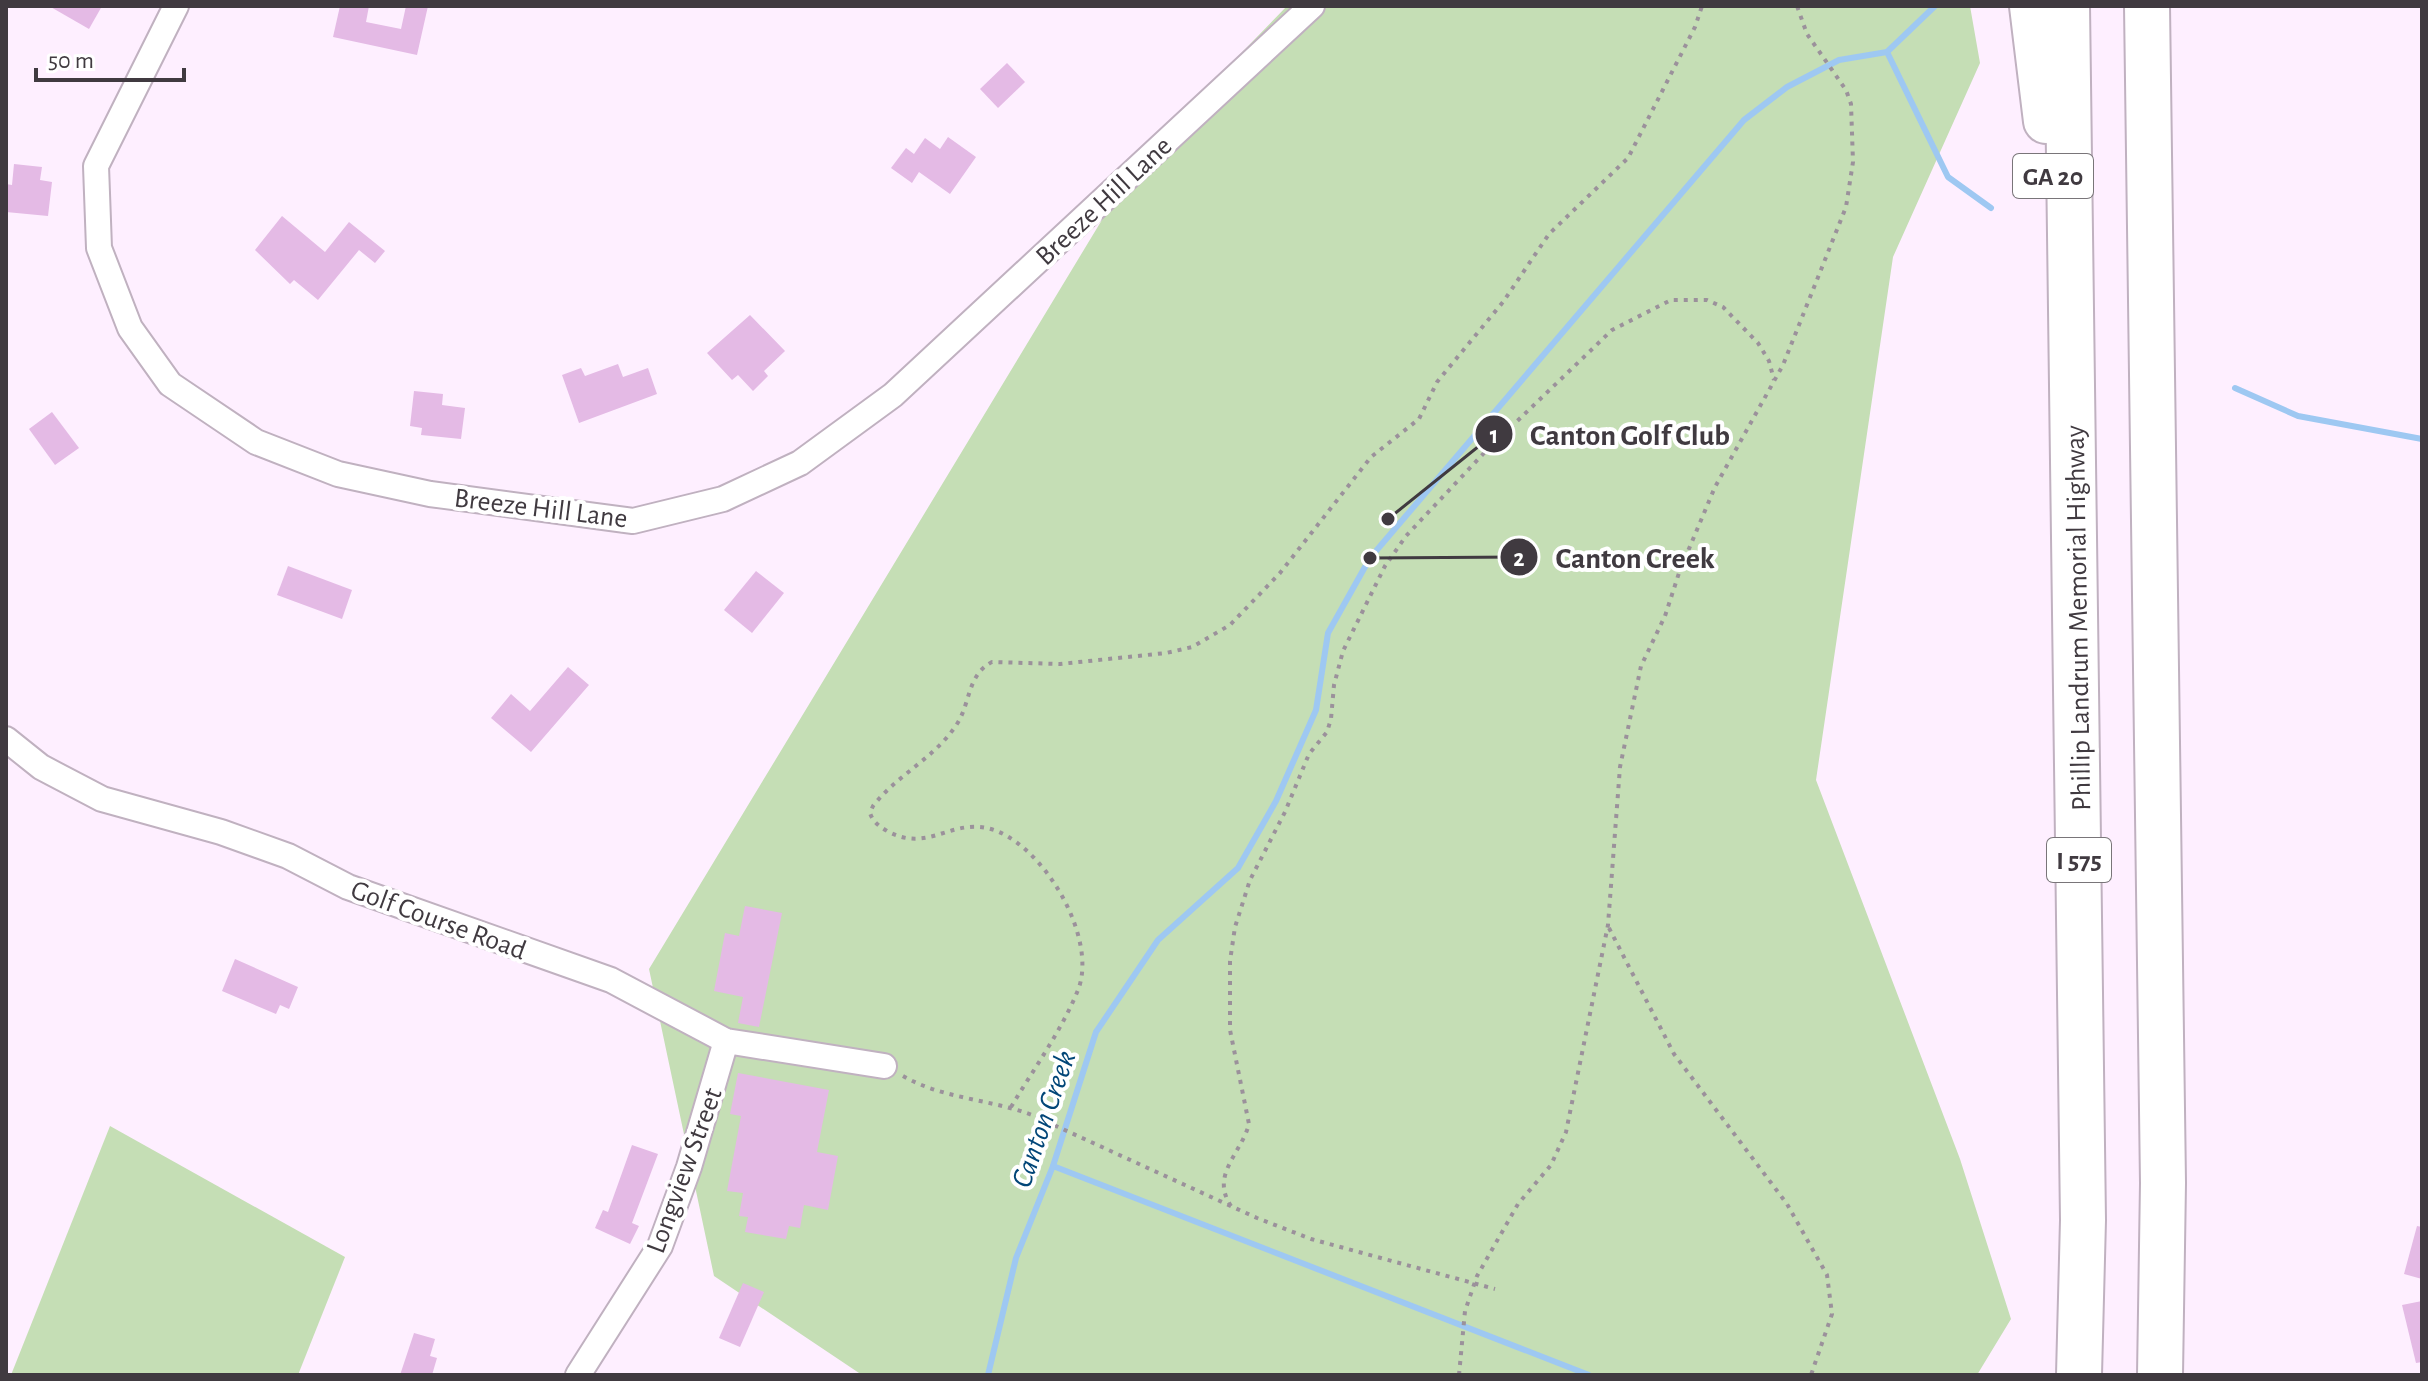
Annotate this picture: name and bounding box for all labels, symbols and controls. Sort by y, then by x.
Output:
scale bar [36,32,184,82]
text: 50 m [48,49,94,73]
street label: Breeze Hill Lane [1031,132,1178,271]
road number: GA 20 [2013,154,2093,198]
callout: Canton Golf Club [1474,407,1746,461]
text: Canton Golf Club [1530,421,1730,451]
text: 1 [1490,424,1498,448]
street label: Phillip Landrum Memorial Highway [2062,425,2096,811]
street label: Breeze Hill Lane [453,484,629,534]
callout: Canton Creek [1499,530,1730,584]
text: Canton Creek [1555,544,1715,574]
text: 2 [1513,547,1525,571]
road number: I 575 [2047,838,2111,882]
street label: Golf Course Road [347,876,530,966]
water label: Canton Creek [1007,1047,1081,1192]
street label: Longview Street [642,1084,728,1257]

